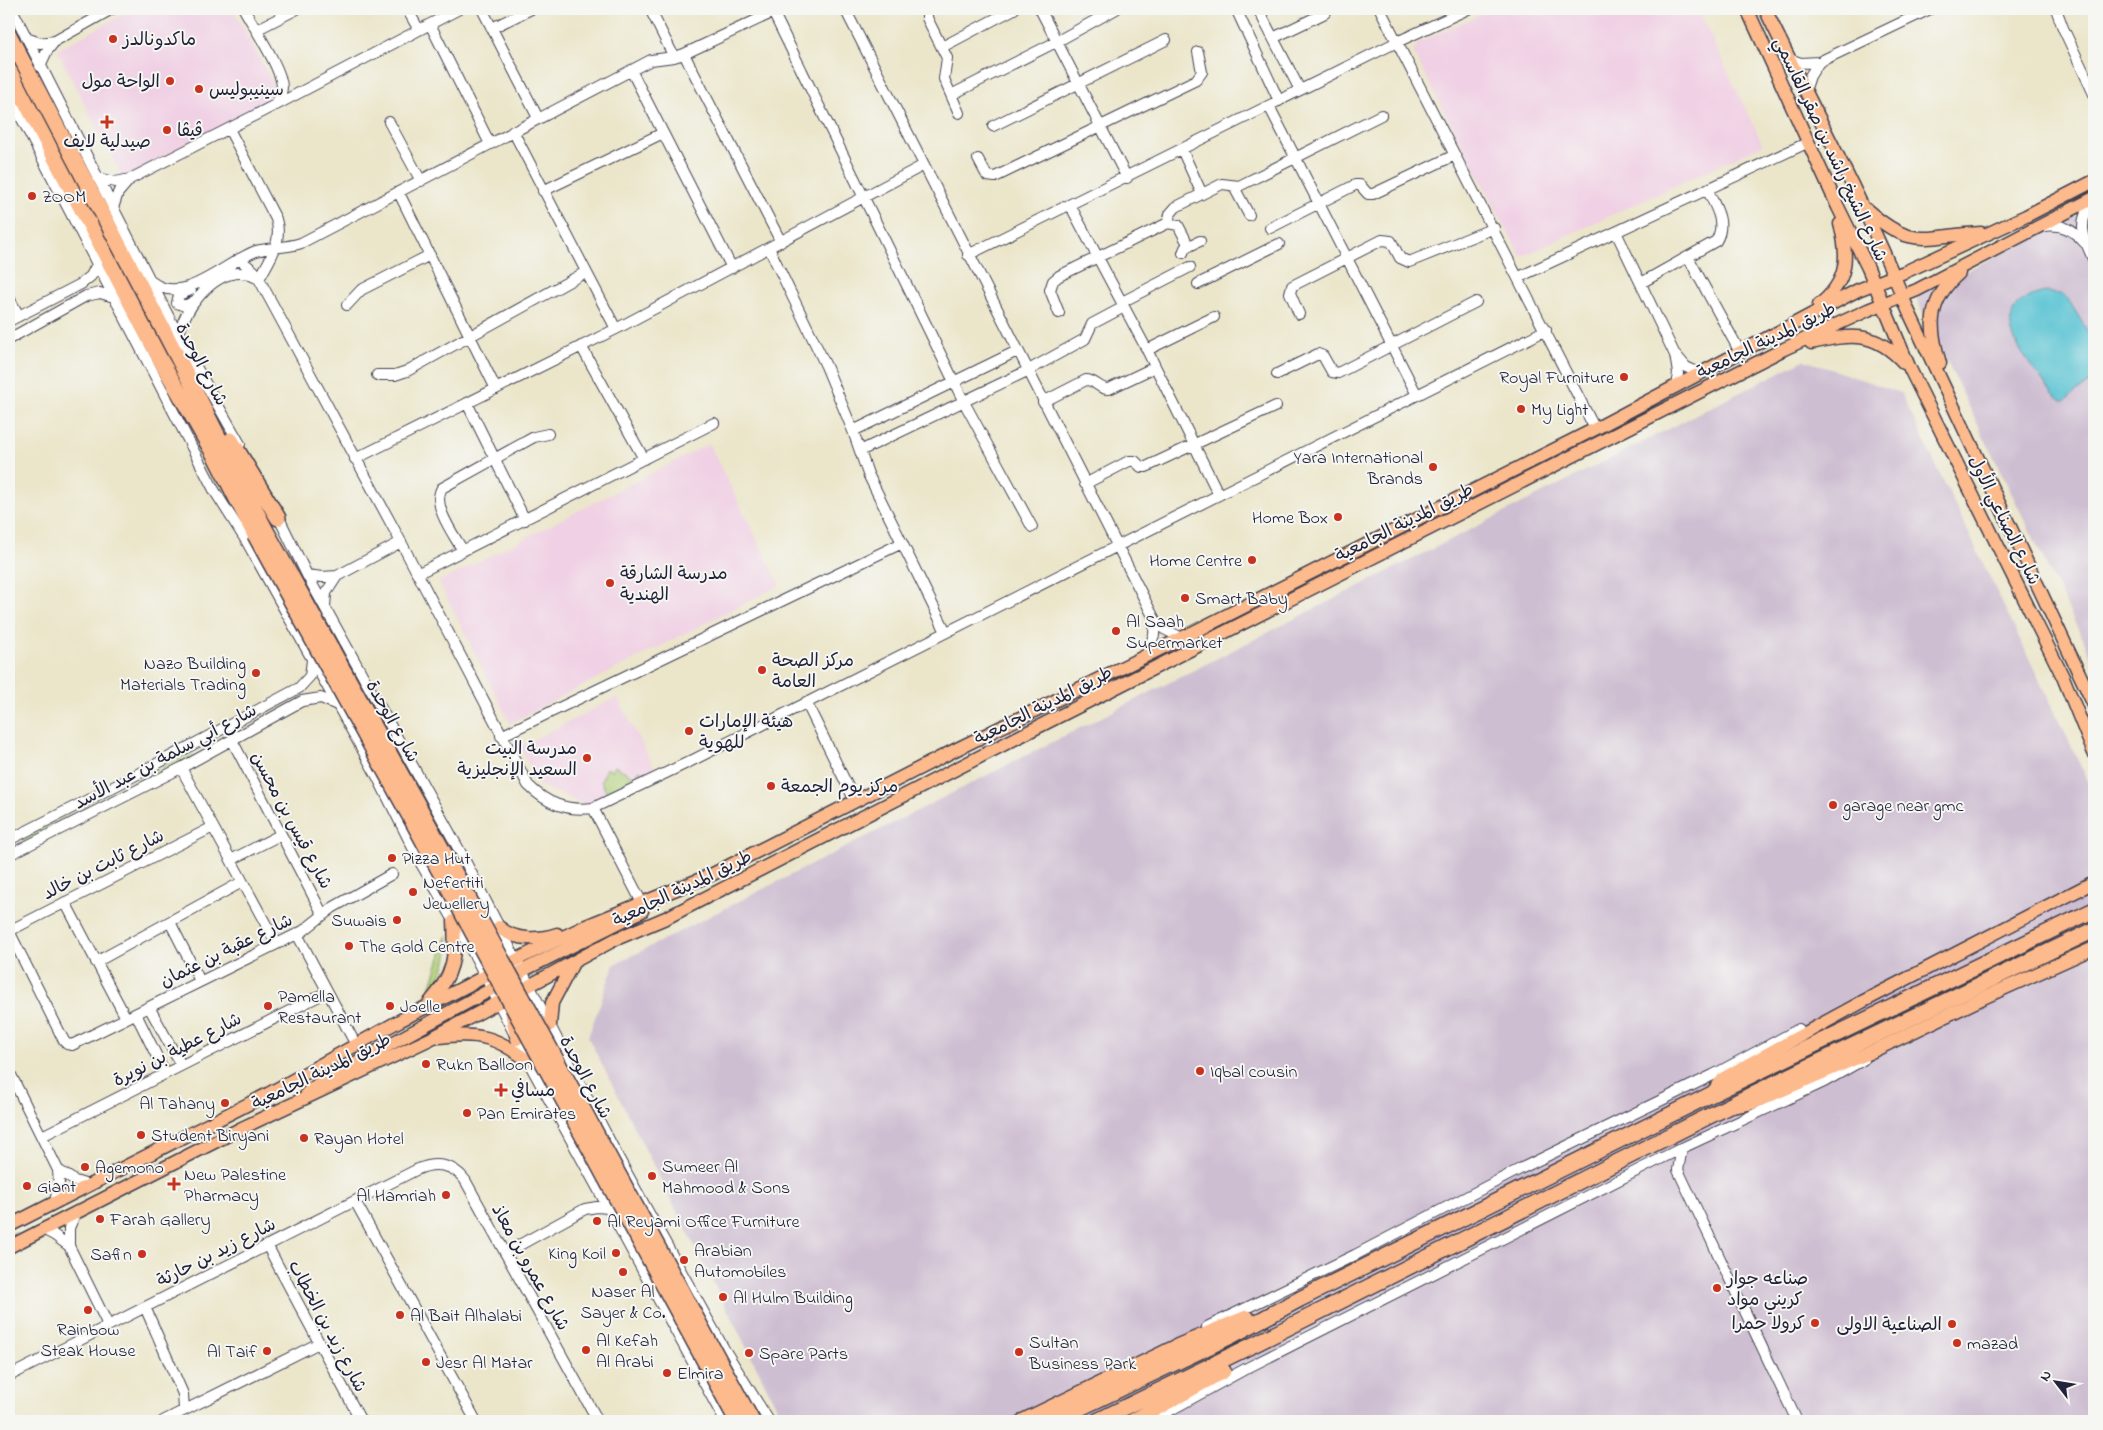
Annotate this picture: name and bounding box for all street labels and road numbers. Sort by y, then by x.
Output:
street label: شارع الشيخ راشد بن صقر القاسمي [1765,33,1893,267]
street label: طريق المدينة الجامعية [1693,297,1841,387]
street label: شارع الوحدة [168,319,233,411]
street label: شارع الصناعي الأول [1960,451,2047,591]
street label: طريق المدينة الجامعية [1331,478,1479,570]
street label: طريق المدينة الجامعية [970,661,1118,753]
street label: شارع الوحدة [358,676,425,768]
street label: شارع أبي سلمة بن عبد الأسد [69,698,263,818]
street label: شارع قيس بن محسن [243,748,337,894]
street label: شارع ثابت بن خالد [39,824,169,908]
street label: طريق المدينة الجامعية [609,845,757,935]
street label: شارع عقبة بن عثمان [156,908,298,995]
street label: شارع عطية بن نويرة [109,1007,247,1094]
street label: طريق المدينة الجامعية [248,1028,396,1118]
street label: شارع الوحدة [552,1032,617,1124]
street label: شارع عمرو بن معاذ [484,1200,575,1336]
street label: شارع زيد بن حارثة [153,1213,281,1295]
street label: شارع زيد بن الخطاب [280,1256,372,1398]

